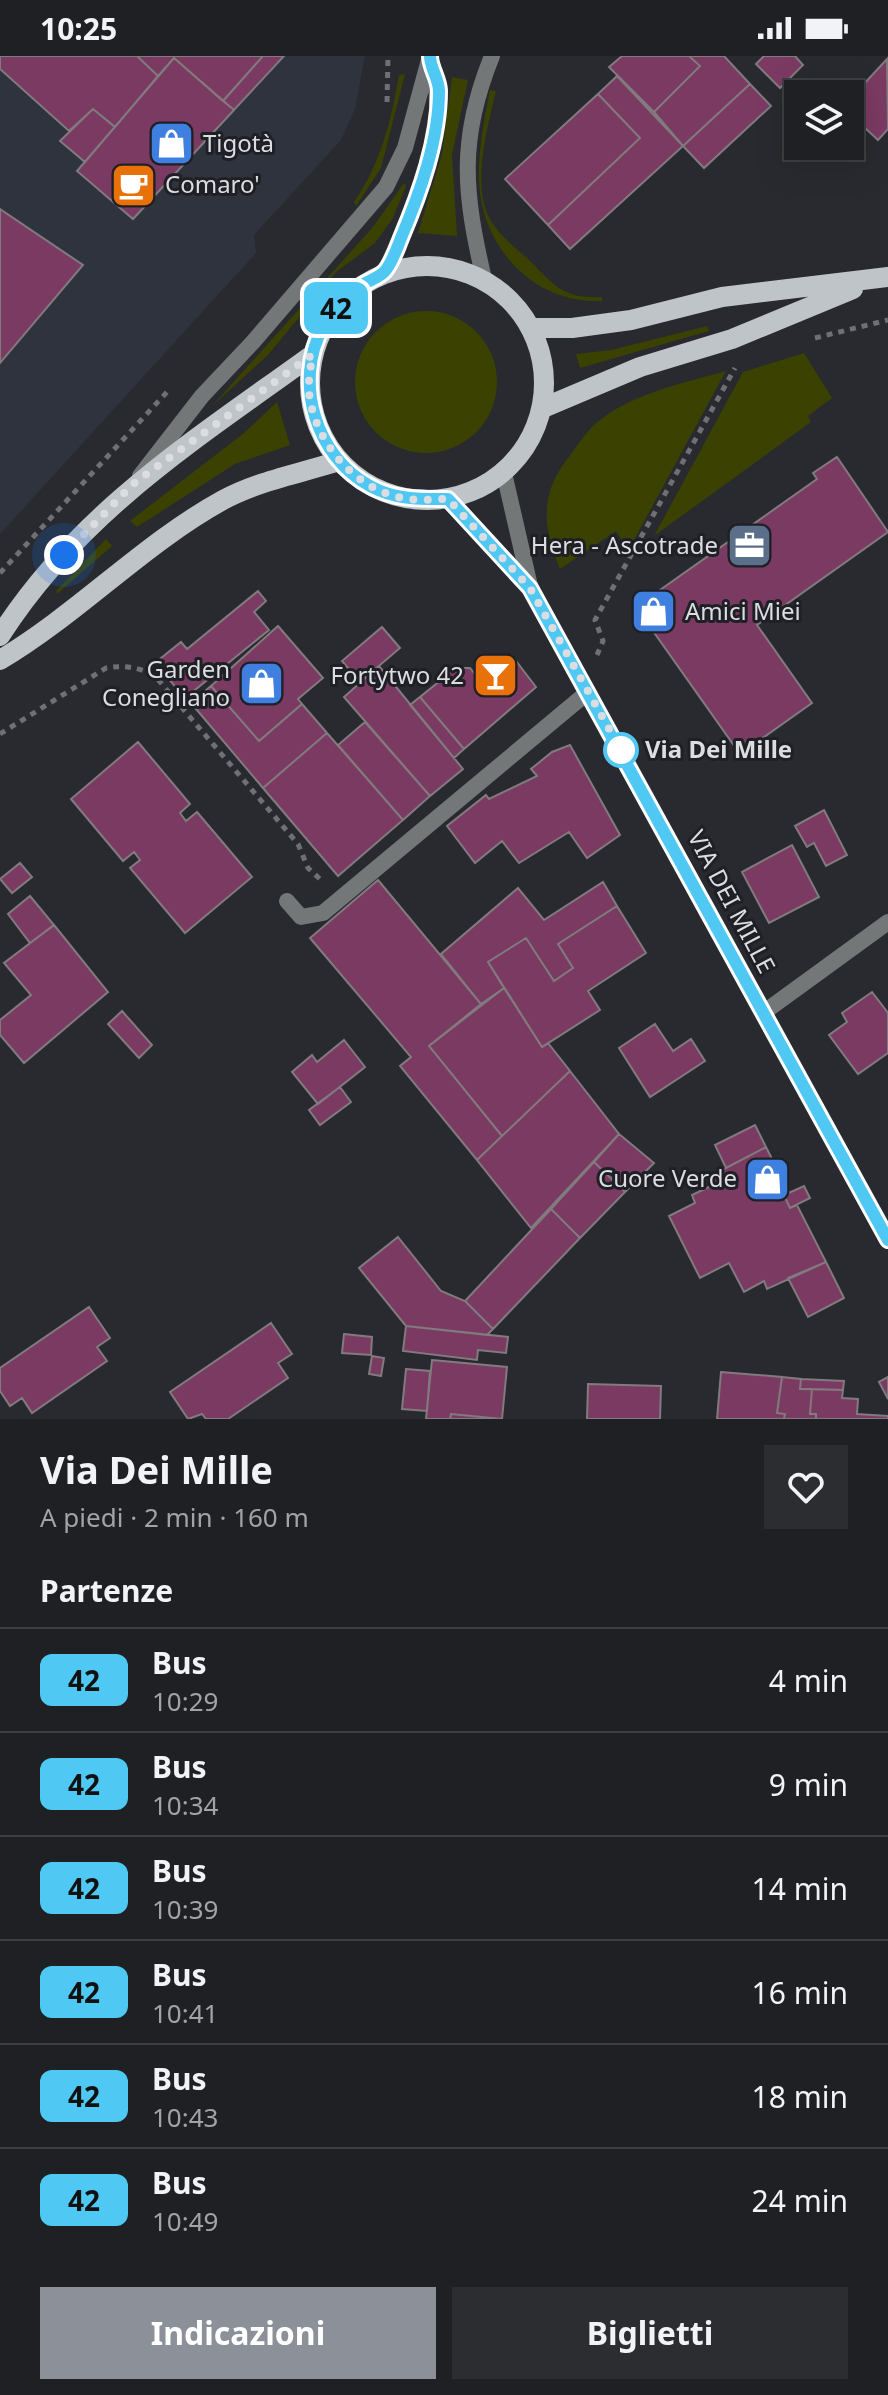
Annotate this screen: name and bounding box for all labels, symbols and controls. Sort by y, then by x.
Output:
text: 10:25 [40,8,117,49]
map controls [784,80,864,160]
button: layers [784,80,864,160]
shop icon: Tigotà [148,120,196,168]
place label: Tigotà [203,126,274,159]
cafe icon: Comaro' [110,161,158,209]
place label: Comaro' [165,167,260,200]
line badge: 42 [300,282,372,334]
text: 42 [320,289,352,327]
office icon: Hera - Ascotrade [725,522,773,570]
place label: Hera - Ascotrade [531,528,718,561]
your location [44,535,84,575]
shop icon: Amici Miei [630,588,678,636]
place label: Amici Miei [685,594,801,627]
place label: Garden Conegliano [102,652,230,713]
bar icon: Fortytwo 42 [471,652,519,700]
place label: Fortytwo 42 [330,658,464,691]
shop icon: Garden Conegliano [237,660,285,708]
place label: Via Dei Mille [645,732,792,765]
marker: Via Dei Mille [604,733,638,767]
street label: VIA DEI MILLE [681,824,784,979]
shop icon: Cuore Verde [744,1155,792,1203]
place label: Cuore Verde [598,1161,737,1194]
text: Via Dei Mille [40,1443,273,1495]
button: heart [764,1445,848,1529]
text: A piedi · 2 min · 160 m [40,1499,309,1535]
text: Partenze [40,1570,173,1611]
text: Bus [152,1642,207,1683]
text: 4 min [769,1660,848,1701]
text: 42 [68,1661,100,1699]
text: 10:29 [152,1683,218,1719]
text: Bus [152,1746,207,1787]
text: 9 min [769,1764,848,1805]
text: 42 [68,1765,100,1803]
text: 10:34 [152,1787,218,1823]
text: Bus [152,1850,207,1891]
text: 14 min [752,1868,848,1909]
text: 42 [68,1869,100,1907]
text: 10:39 [152,1891,218,1927]
text: Bus [152,1954,207,1995]
text: 16 min [752,1972,848,2013]
text: 42 [68,1973,100,2011]
text: 10:41 [152,1995,218,2031]
text: Bus [152,2058,207,2099]
text: 18 min [752,2076,848,2117]
text: 42 [68,2077,100,2115]
text: 10:43 [152,2099,218,2135]
text: Bus [152,2162,207,2203]
text: 24 min [752,2180,848,2221]
text: 42 [68,2181,100,2219]
text: 10:49 [152,2203,218,2239]
button: Indicazioni [40,2287,436,2379]
button: Biglietti [452,2287,848,2379]

